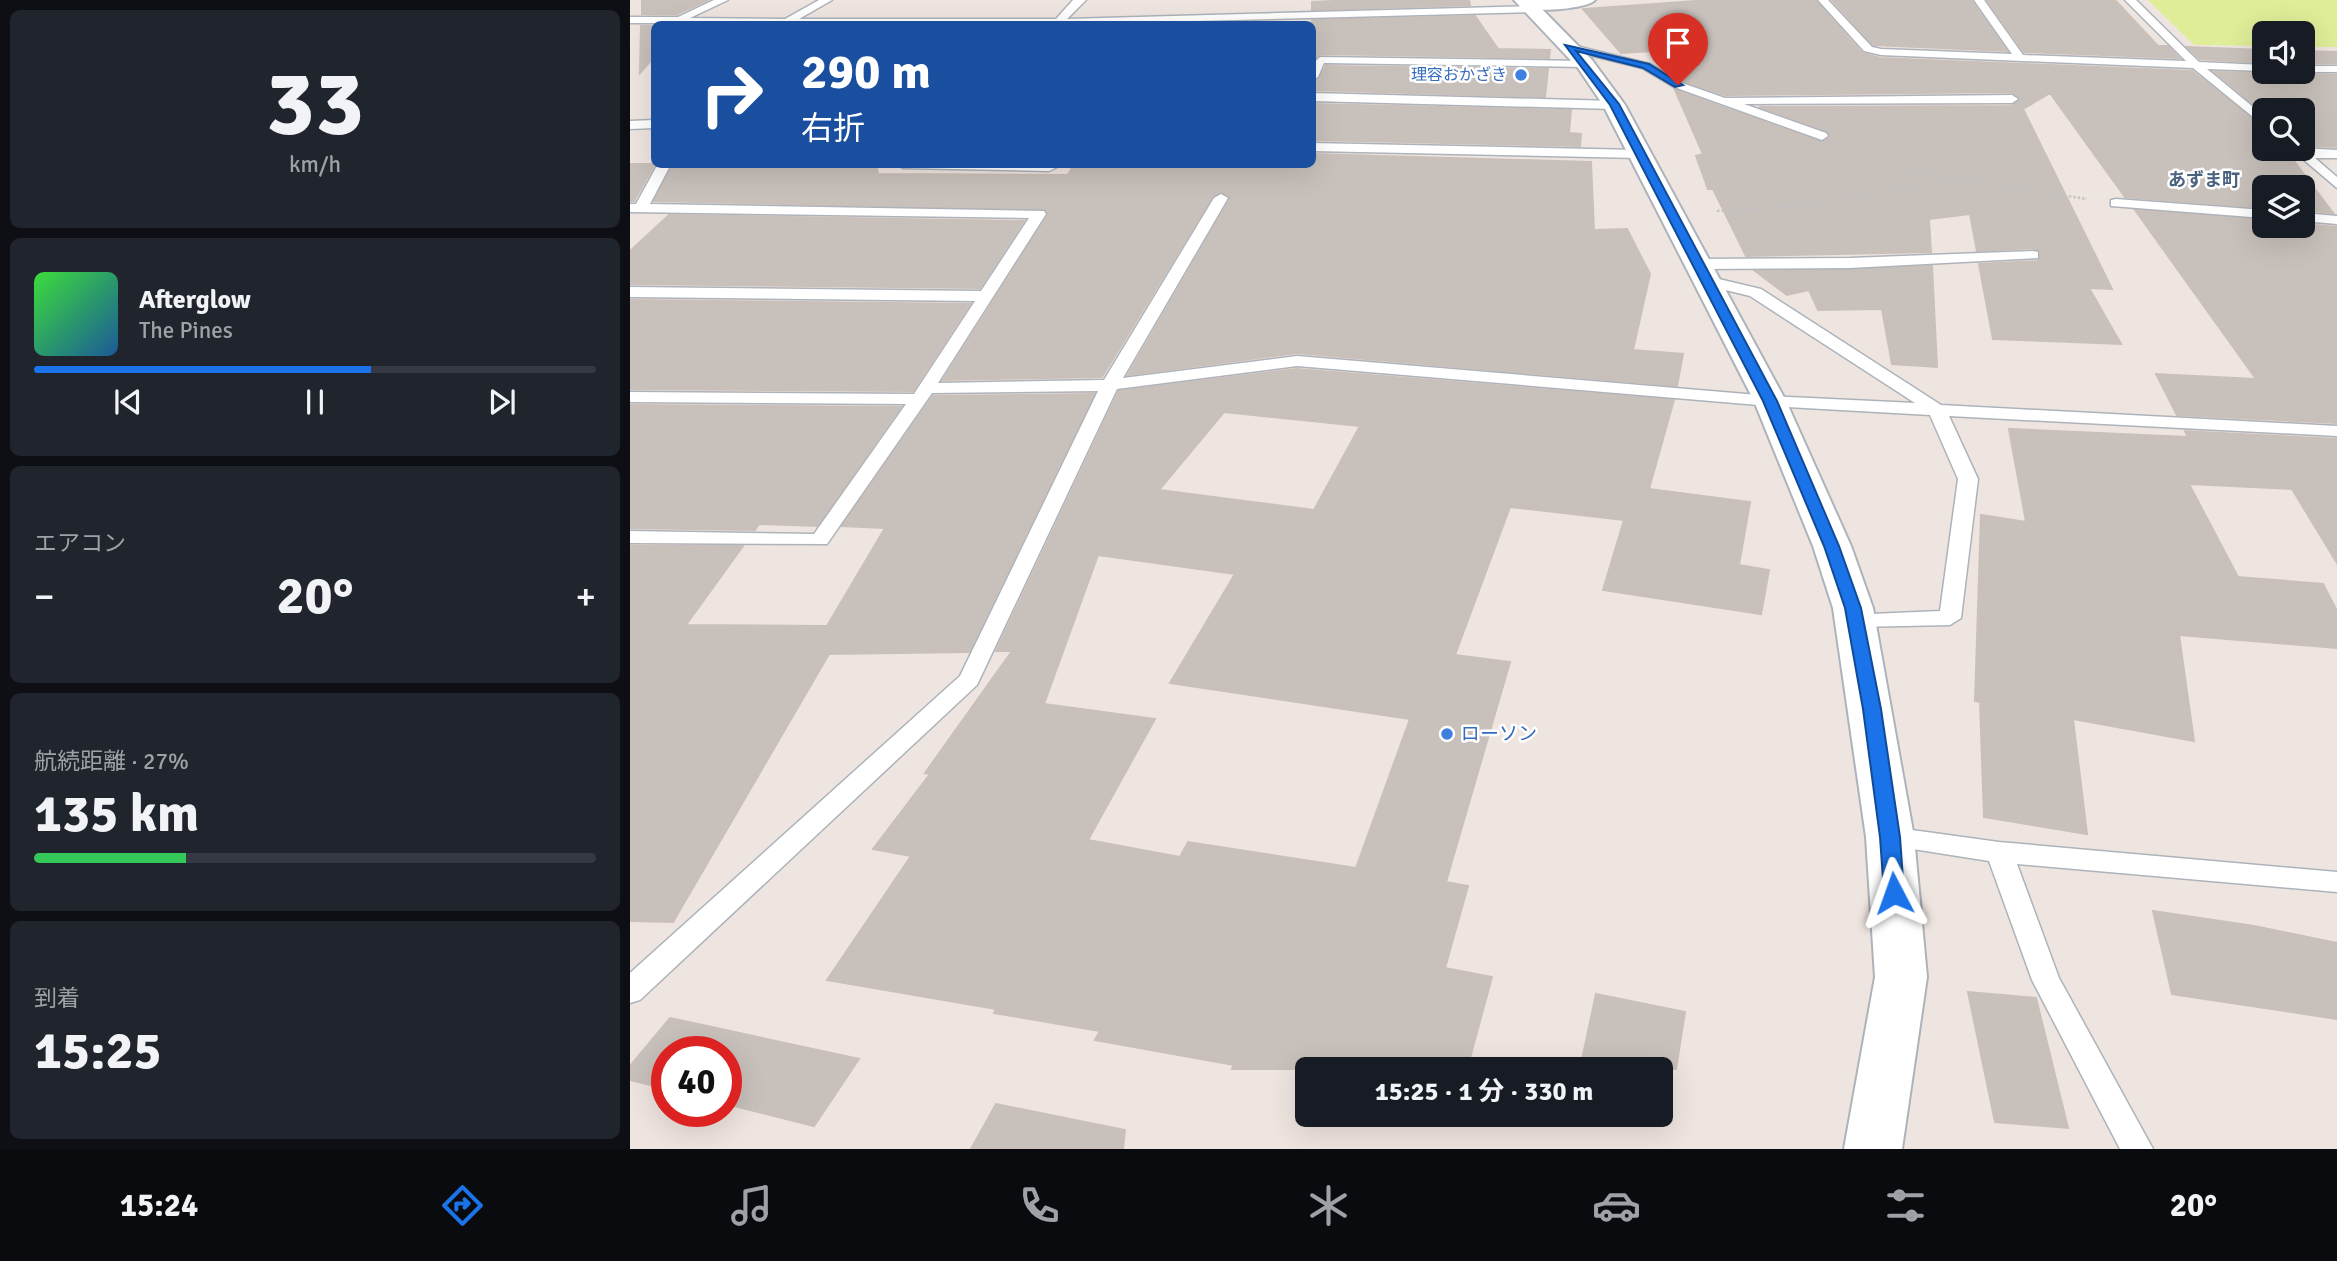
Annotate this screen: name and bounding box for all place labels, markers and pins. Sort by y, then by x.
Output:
pin [1648,13,1708,85]
place label: 理容おかざき [1411,65,1507,85]
marker: 理容おかざき [1513,67,1529,83]
place label: ローソン [1461,722,1537,746]
marker: ローソン [1439,726,1455,742]

